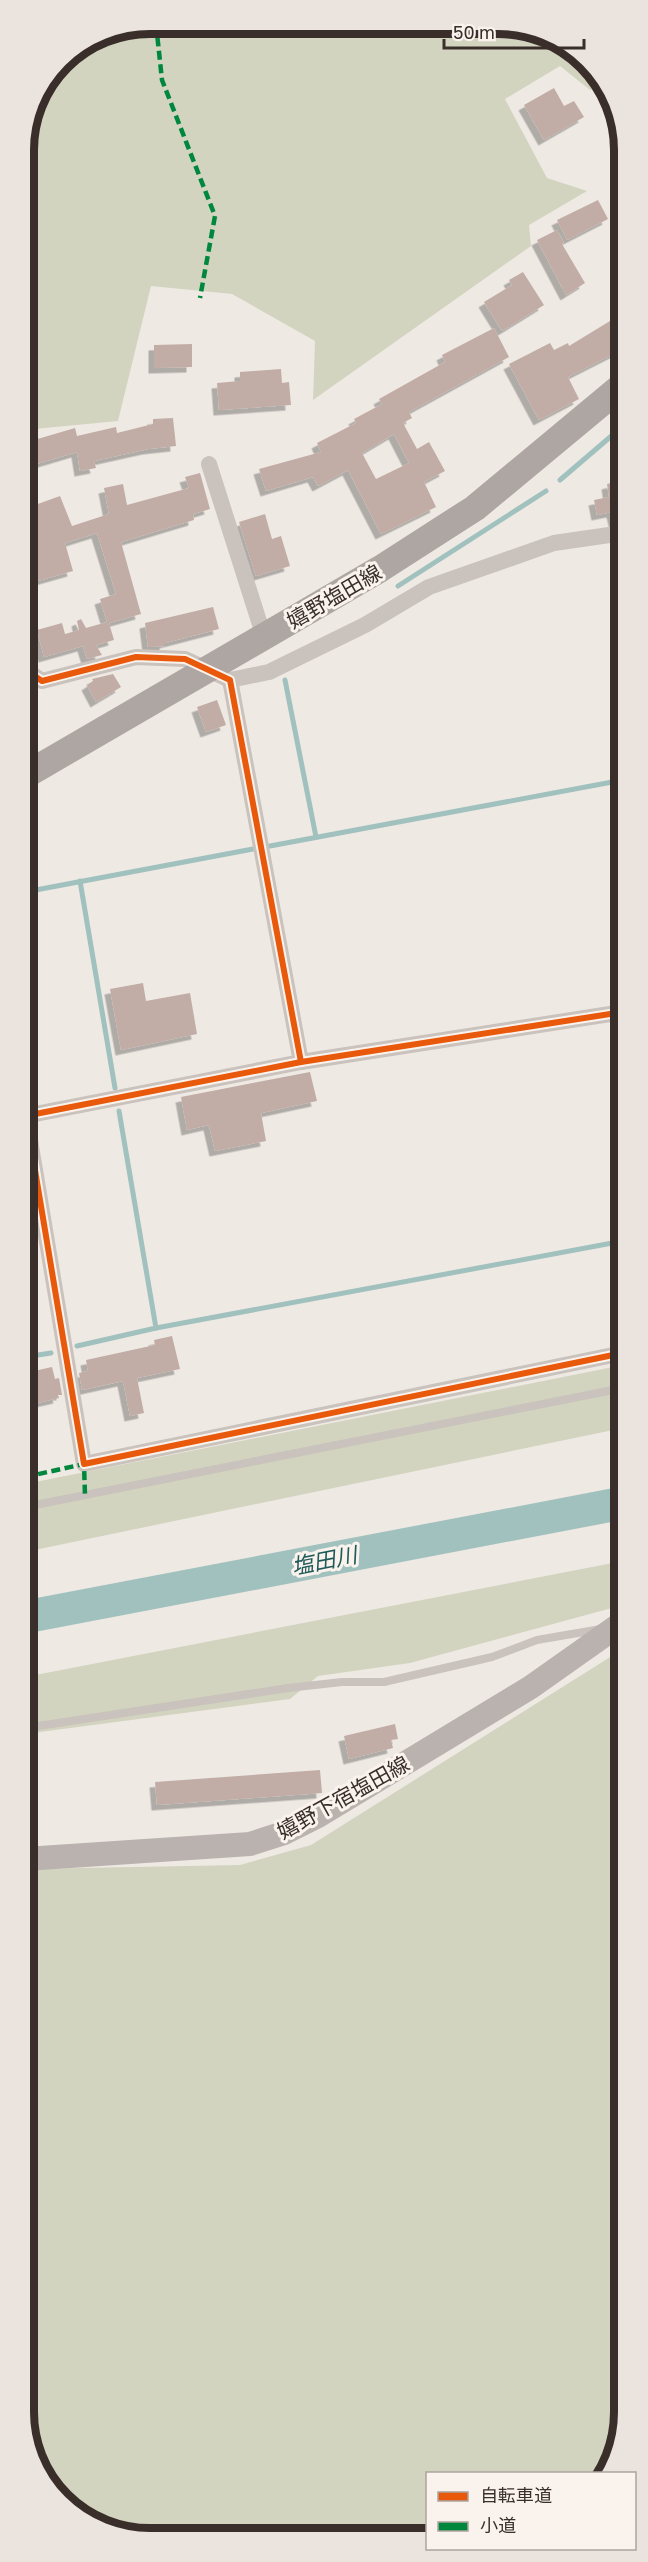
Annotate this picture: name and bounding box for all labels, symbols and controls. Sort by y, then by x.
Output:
scale bar [444,12,584,50]
text: 50 m [453,21,495,43]
street label: 嬉野塩田線 [282,558,386,634]
water label: 塩田川 [289,1540,361,1580]
street label: 嬉野下宿塩田線 [272,1750,414,1844]
legend [426,2472,636,2550]
text: 自転車道 [480,2484,552,2506]
text: 小道 [480,2514,516,2536]

